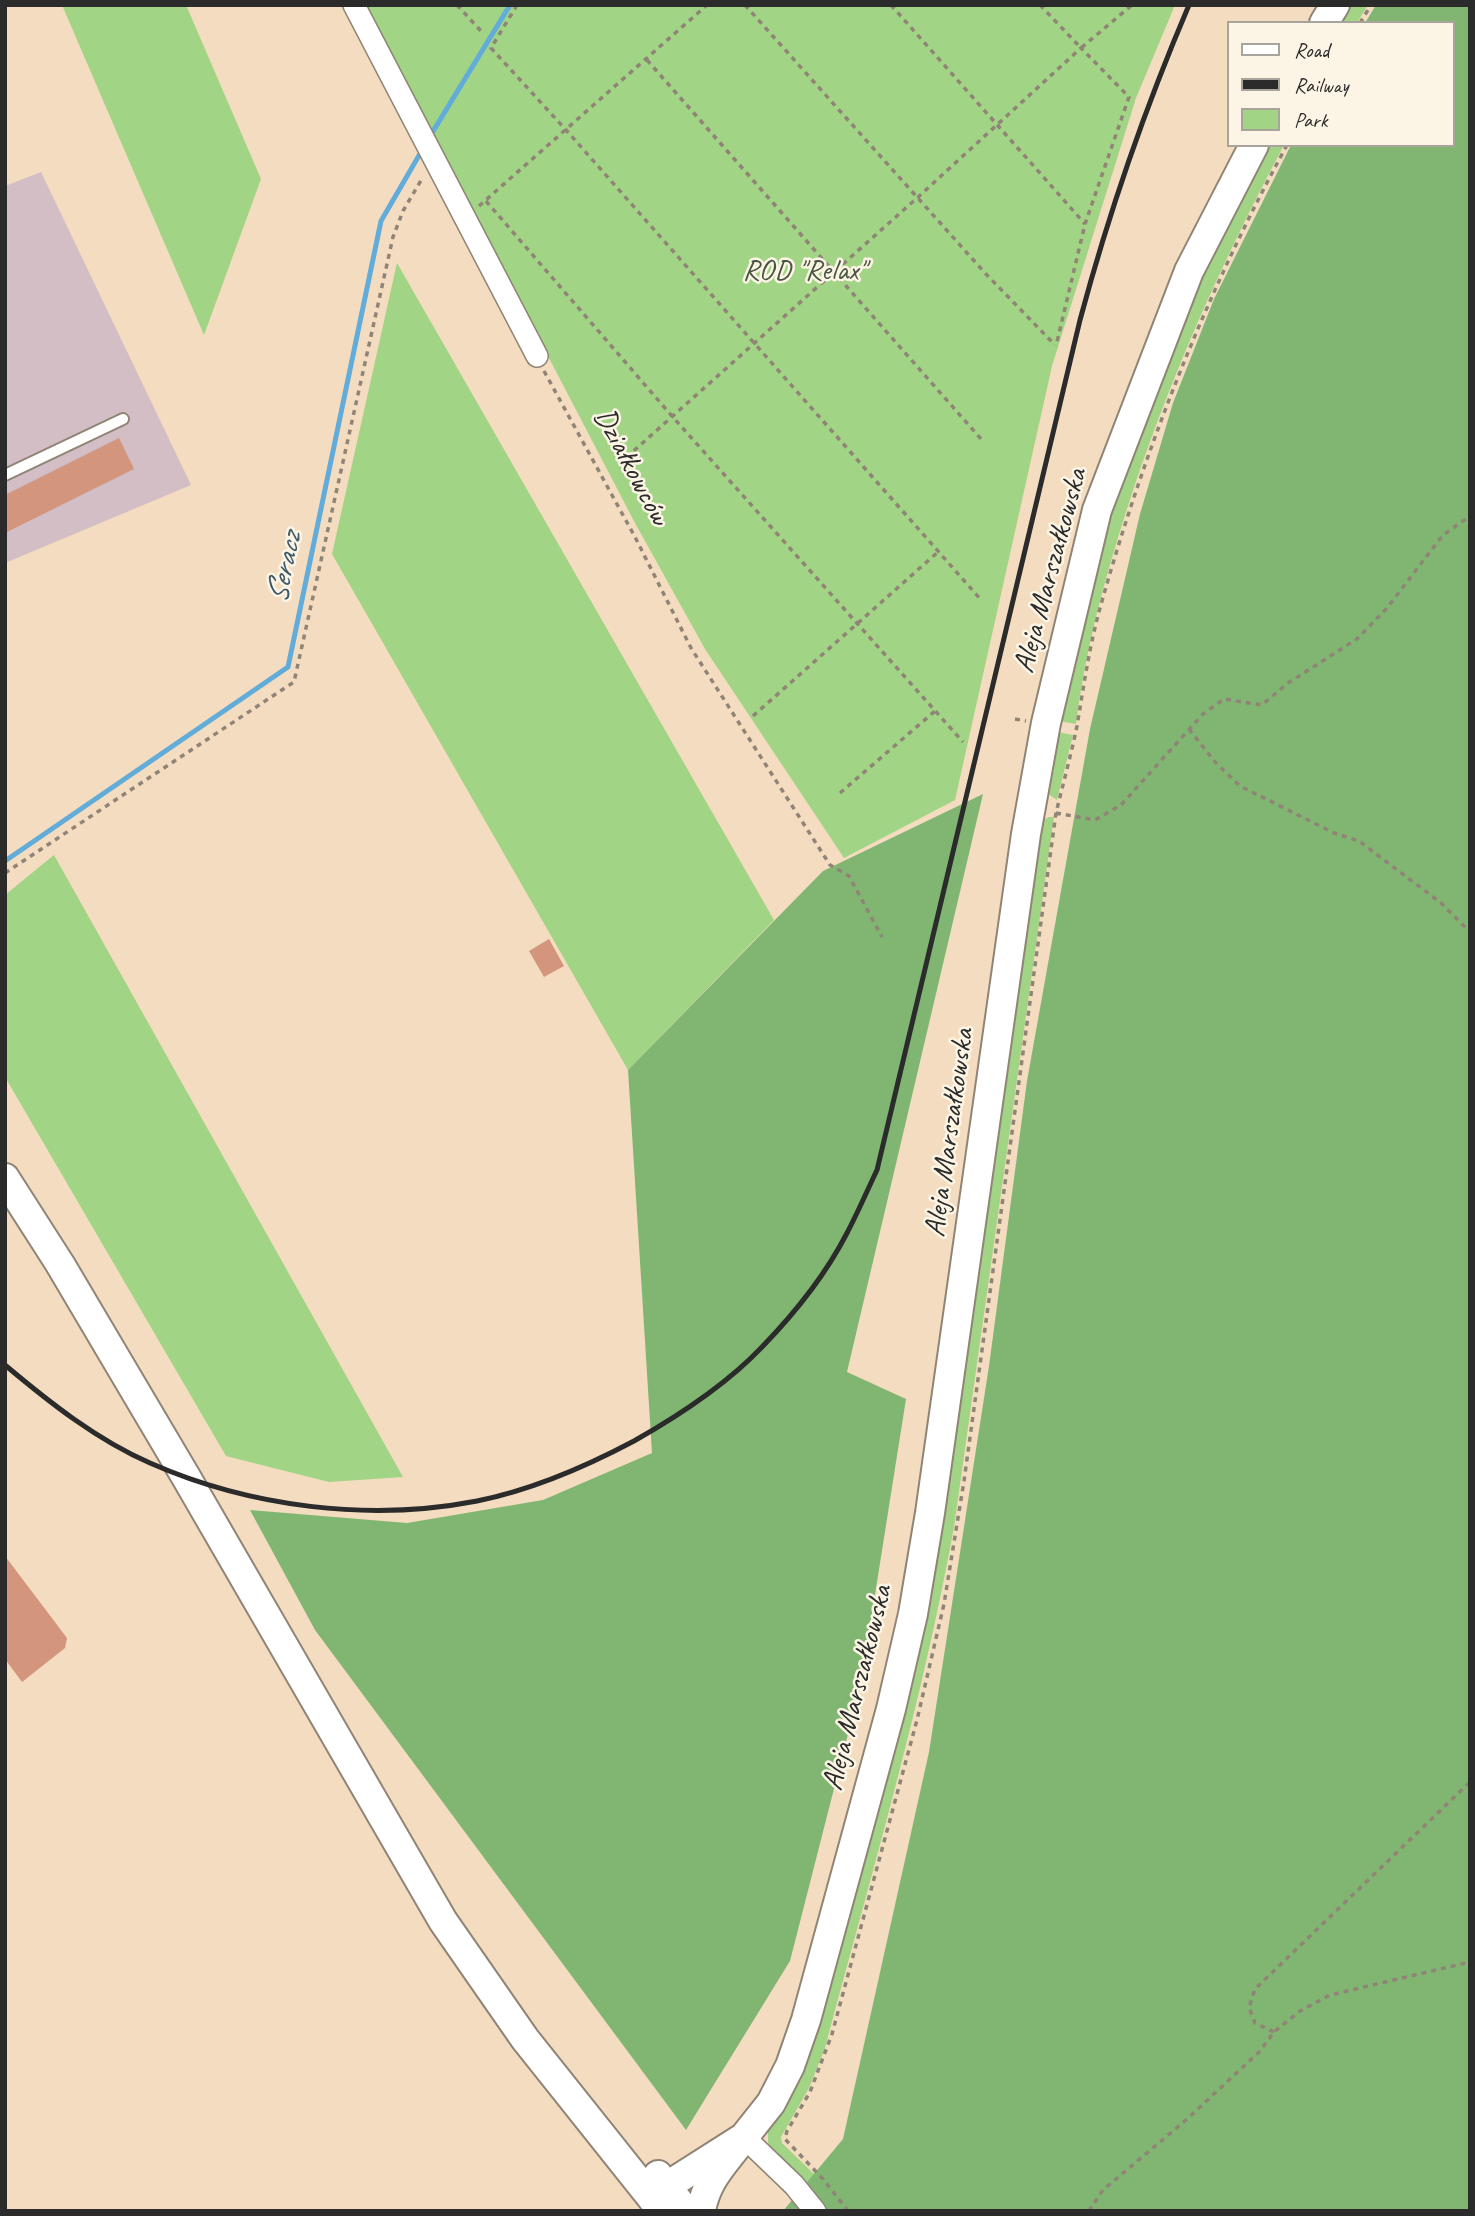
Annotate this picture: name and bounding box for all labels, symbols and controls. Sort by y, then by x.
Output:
legend [1226,21,1454,147]
text: Road [1294,37,1329,63]
text: Railway [1294,72,1348,98]
text: Park [1294,107,1327,133]
park label: ROD "Relax" [743,253,865,289]
street label: Działkowców [585,402,677,532]
street label: Aleja Marszałkowska [1006,465,1096,677]
water label: Seracz [259,529,311,607]
street label: Aleja Marszałkowska [918,1027,982,1239]
street label: Aleja Marszałkowska [815,1582,901,1794]

